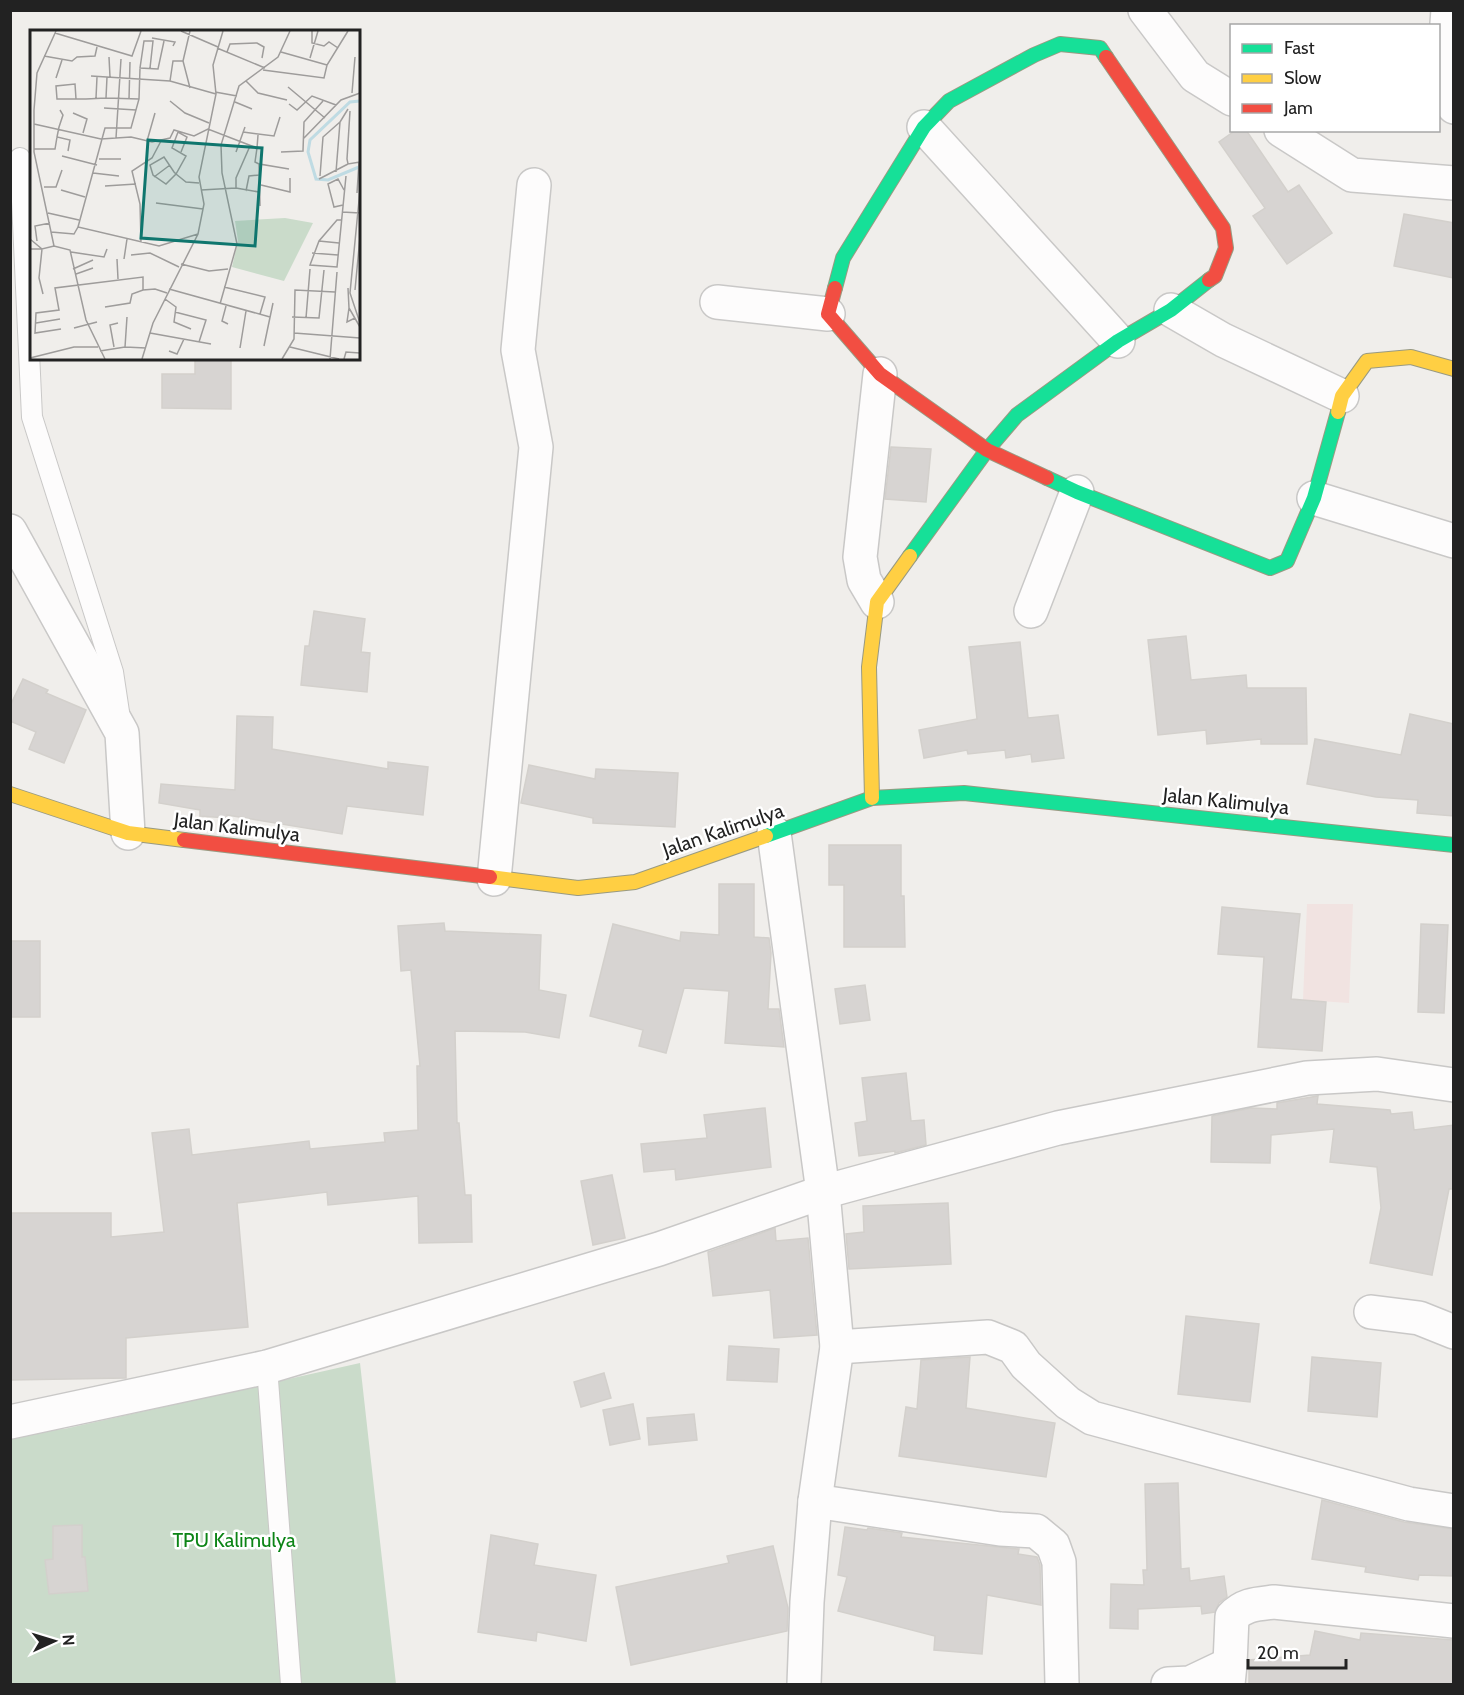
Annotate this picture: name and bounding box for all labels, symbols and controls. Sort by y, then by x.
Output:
legend [1230,24,1440,132]
inset map [30,30,360,360]
text: Fast [1284,37,1315,59]
text: Slow [1284,67,1321,89]
text: Jam [1283,97,1313,119]
street label: Jalan Kalimulya [1161,782,1291,820]
street label: Jalan Kalimulya [658,798,787,862]
street label: Jalan Kalimulya [172,807,302,847]
park label: TPU Kalimulya [172,1528,296,1552]
north arrow [24,1611,84,1671]
scale bar [1248,1632,1346,1670]
text: N [59,1634,78,1646]
text: 20 m [1257,1642,1299,1664]

